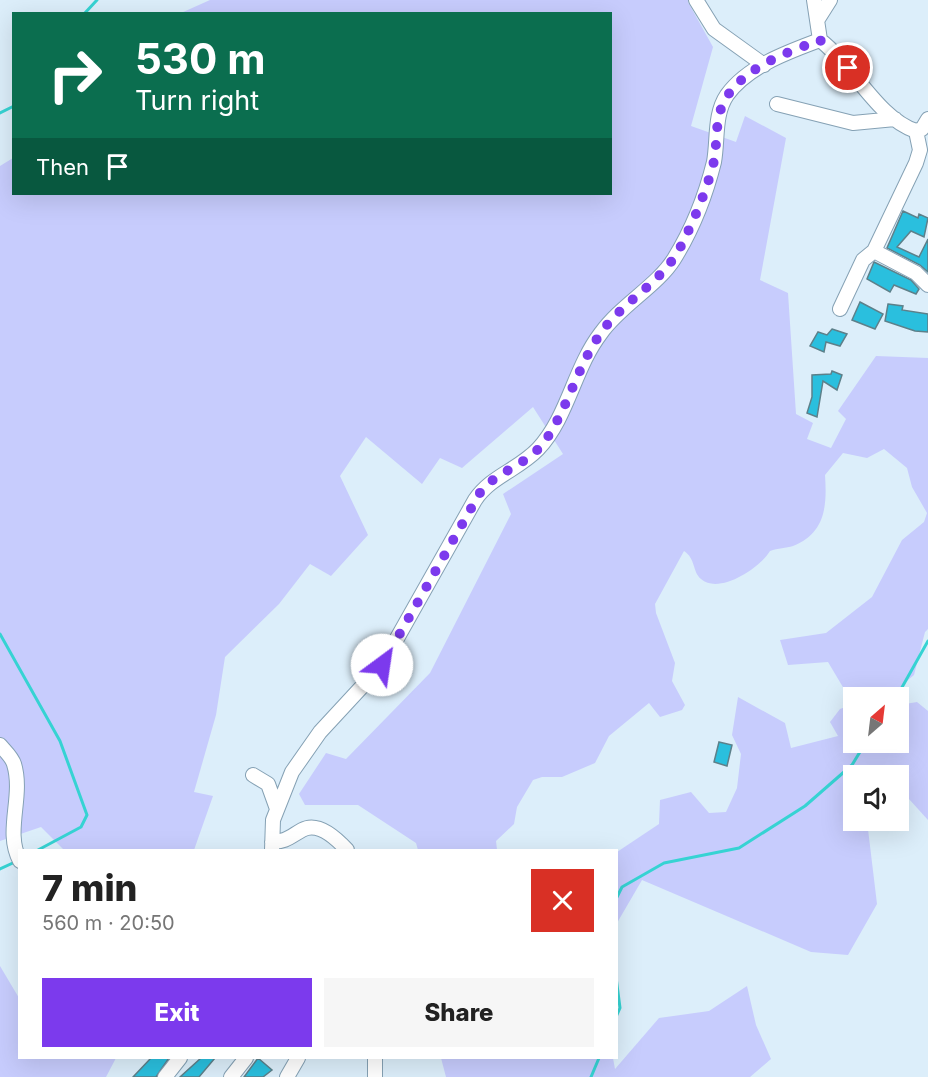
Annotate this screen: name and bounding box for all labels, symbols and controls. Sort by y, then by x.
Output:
text: 530 m [135,33,266,84]
icon: right [36,36,114,114]
pin [822,42,873,93]
icon: arrive [831,51,864,84]
text: Turn right [135,84,259,117]
icon: arrive [101,150,134,183]
text: Then [36,154,89,180]
position arrow [350,633,414,697]
north arrow [843,687,909,753]
map controls [843,687,909,831]
button: sound [843,765,909,831]
text: 7 min [42,866,137,910]
button: close [531,869,594,932]
text: 560 m · 20:50 [42,911,175,935]
button: Exit [42,978,312,1047]
button: Share [324,978,594,1047]

